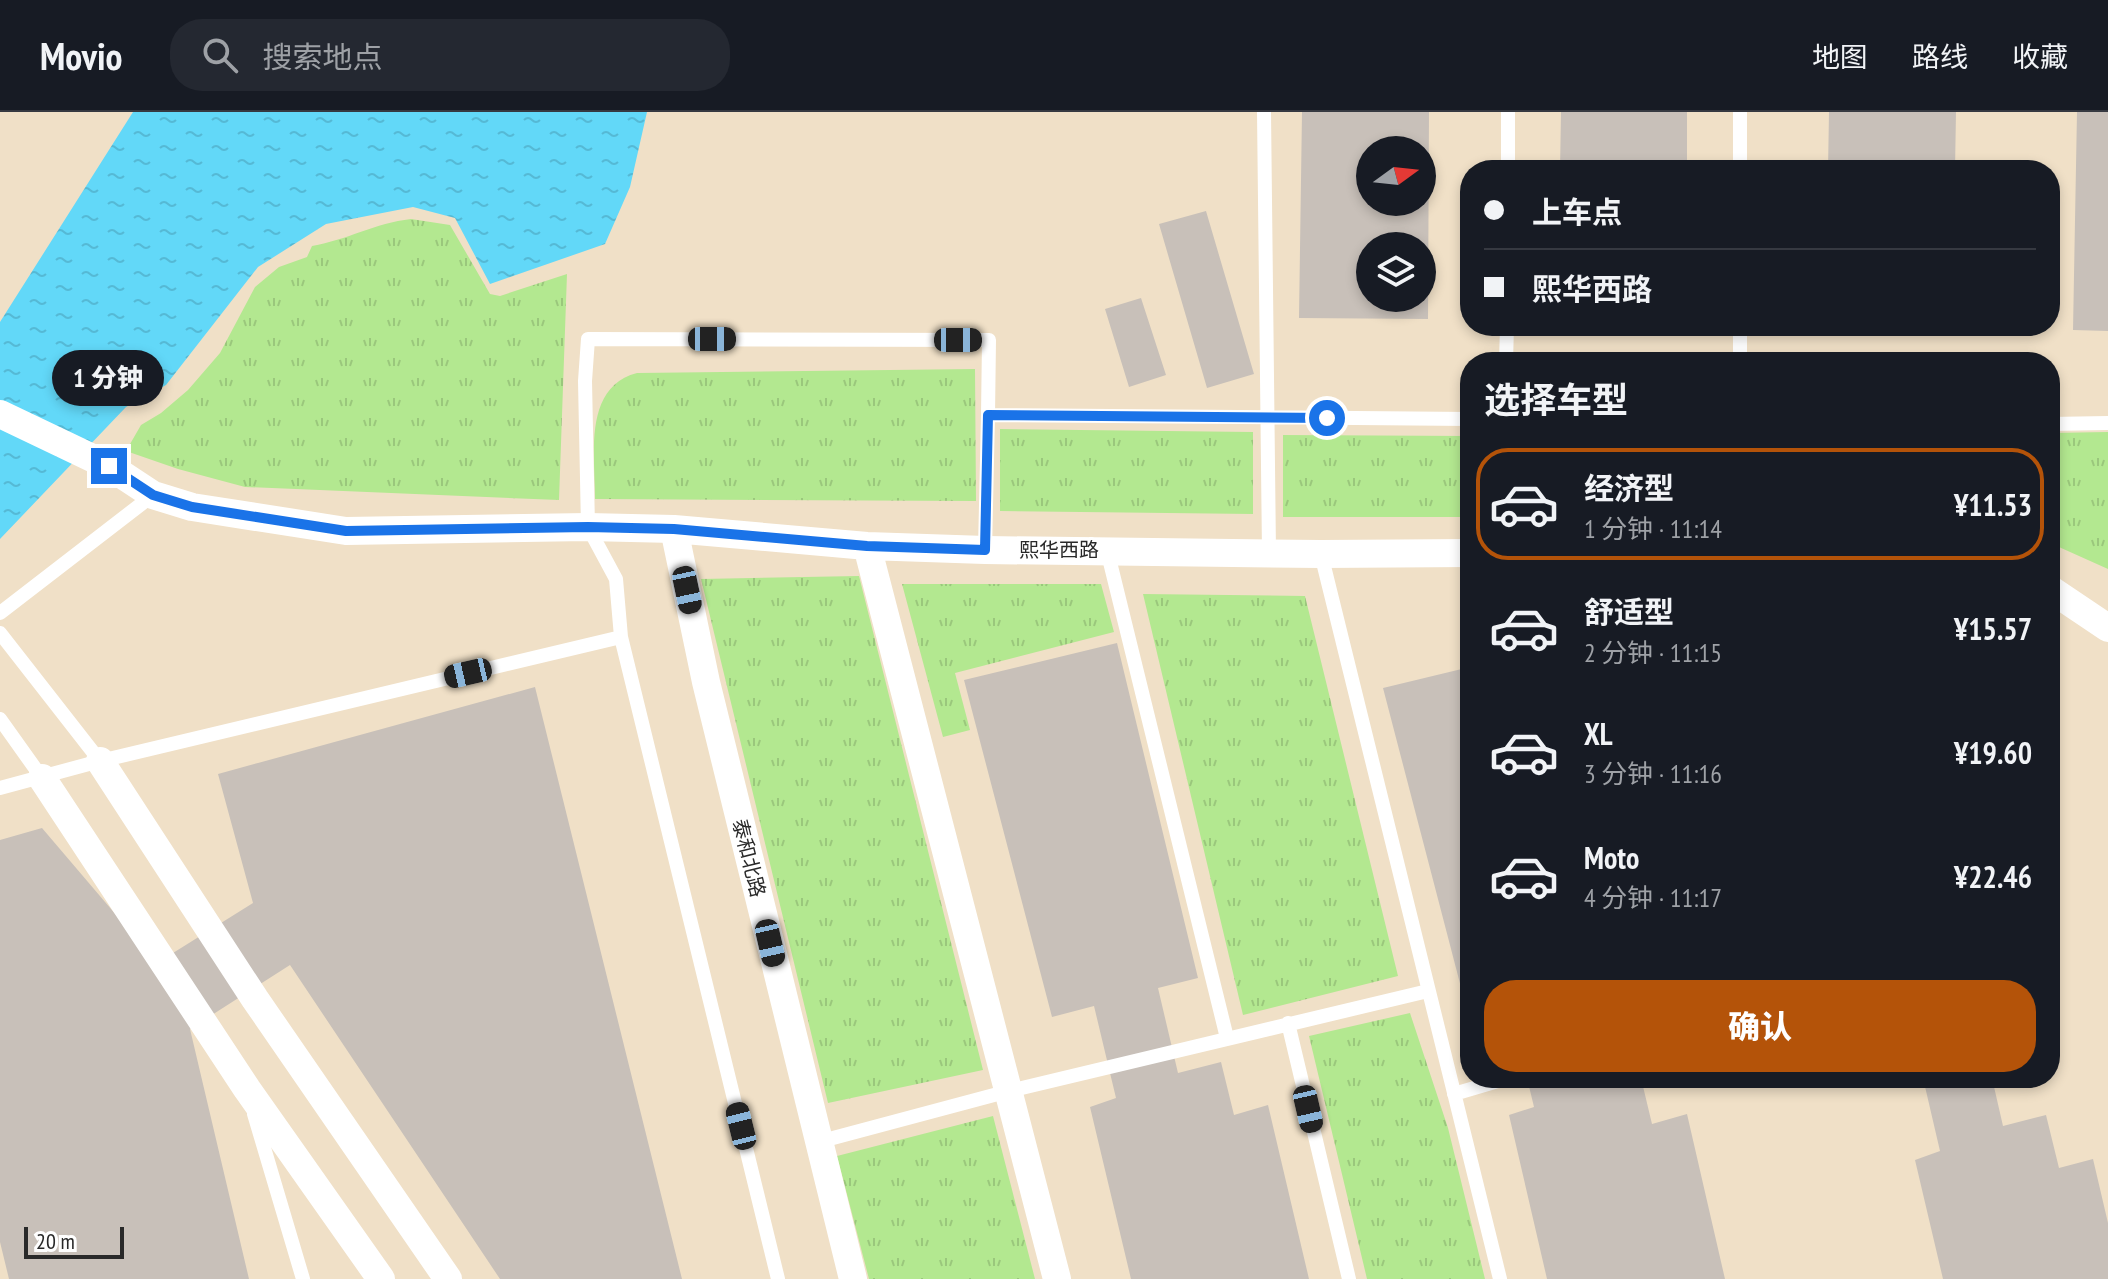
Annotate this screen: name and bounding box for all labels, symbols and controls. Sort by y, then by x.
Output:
search box [170,19,730,91]
text: Movio [40,31,122,80]
icon: search [198,33,242,77]
text: 搜索地点 [262,37,382,76]
text: 地图 [1812,38,1868,75]
text: 路线 [1912,38,1968,75]
text: 收藏 [2012,38,2068,75]
north arrow [1356,136,1436,216]
map controls [1356,136,1436,312]
text: 上车点 [1532,192,1622,231]
button: layers [1356,232,1436,312]
text: 熙华西路 [1532,269,1652,308]
car [688,327,736,351]
car [934,328,982,352]
callout: 1 分钟 [53,350,165,406]
text: 1 分钟 [73,361,143,394]
text: 选择车型 [1484,376,1628,423]
route start [1309,400,1345,436]
route end [91,448,127,484]
icon: car [1488,468,1560,540]
text: 经济型 [1584,468,1674,507]
text: ¥11.53 [1954,485,2032,524]
text: 1 分钟 · 11:14 [1584,512,1722,545]
street label: 熙华西路 [1019,537,1099,563]
car [670,564,704,616]
icon: car [1488,592,1560,664]
text: 舒适型 [1584,592,1674,631]
text: ¥15.57 [1954,609,2032,648]
text: 2 分钟 · 11:15 [1584,636,1722,669]
car [442,656,494,690]
text: XL [1584,714,1613,753]
icon: car [1488,716,1560,788]
text: ¥19.60 [1954,733,2032,772]
text: 3 分钟 · 11:16 [1584,757,1722,790]
street label: 泰和北路 [727,816,771,900]
text: Moto [1584,838,1639,877]
icon: car [1488,840,1560,912]
text: ¥22.46 [1954,857,2032,896]
text: 4 分钟 · 11:17 [1584,881,1722,914]
car [753,917,787,969]
button: 确认 [1484,980,2036,1072]
car [1291,1083,1325,1135]
car [724,1100,758,1152]
scale bar [24,1223,124,1259]
text: 20 m [36,1227,75,1255]

